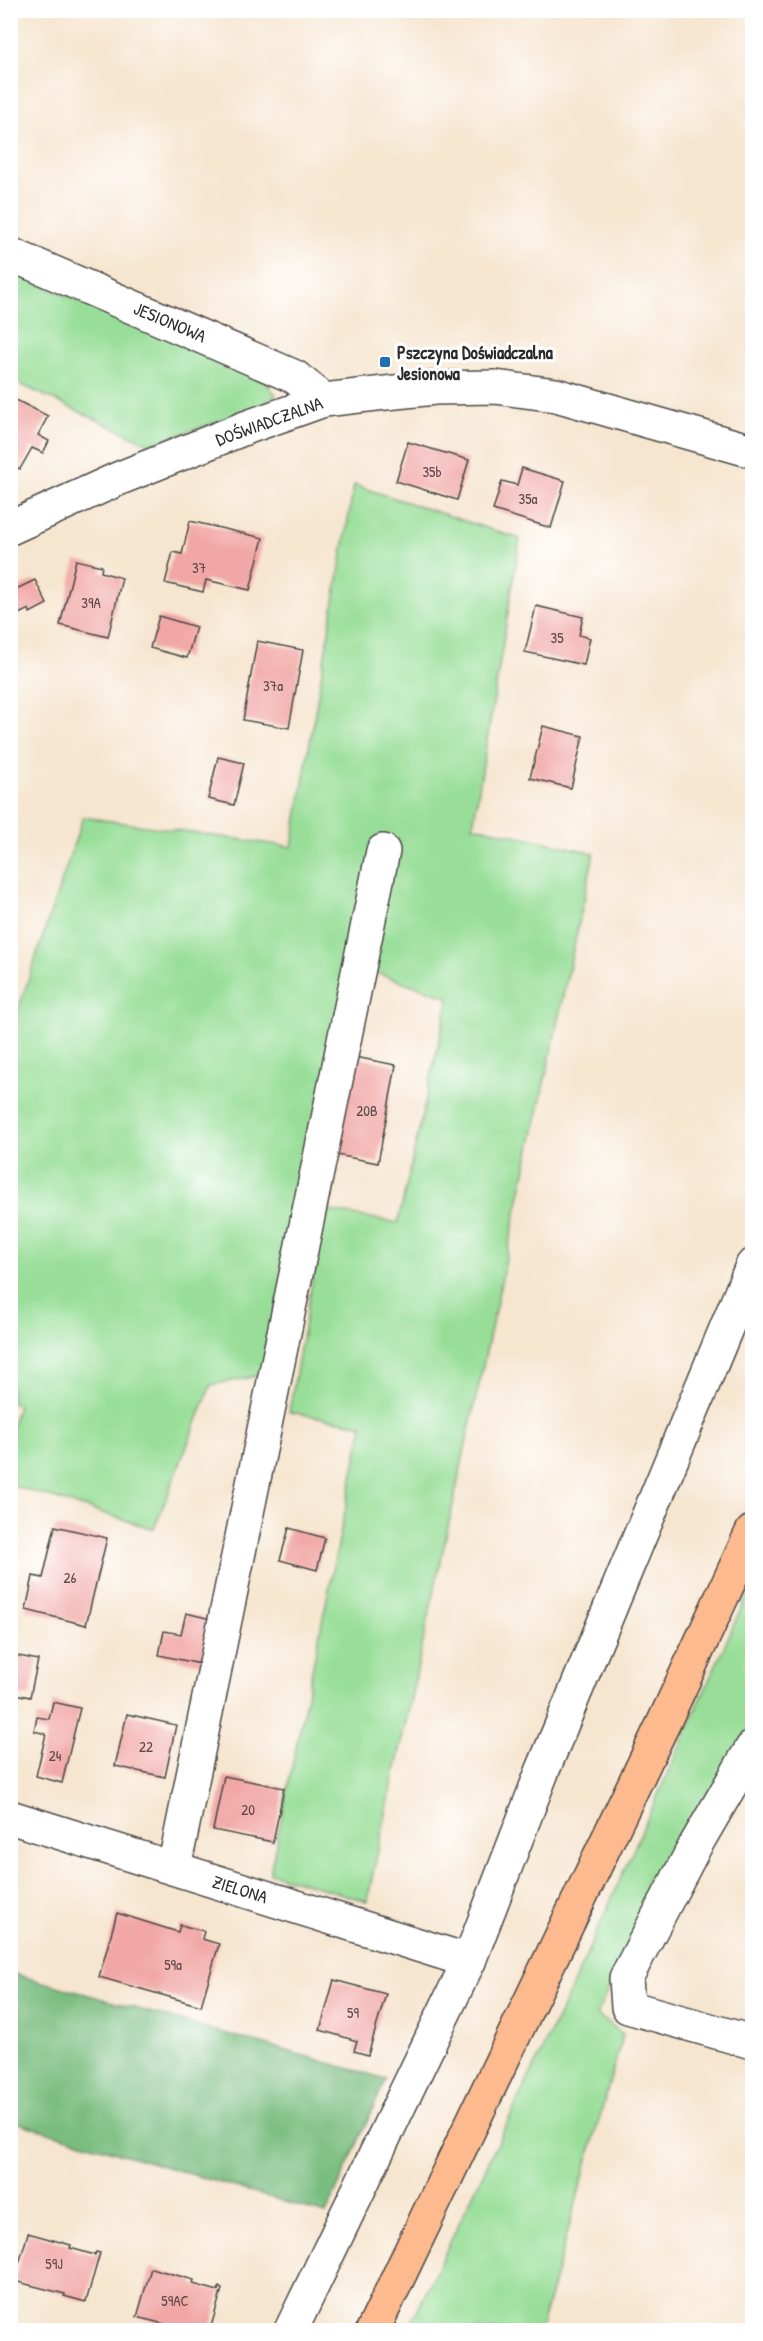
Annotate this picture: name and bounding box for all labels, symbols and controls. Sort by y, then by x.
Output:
street label: JESIONOWA [130,296,210,349]
place label: Pszczyna Doświadczalna Jesionowa [397,340,554,386]
marker: Pszczyna Doświadczalna Jesionowa [378,355,392,369]
street label: DOŚWIADCZALNA [212,390,326,452]
house number: 35b [422,461,442,482]
house number: 35a [519,488,538,509]
house number: 37 [192,557,206,578]
house number: 39A [81,592,101,613]
house number: 35 [550,627,564,648]
house number: 37a [263,675,283,696]
house number: 20B [356,1100,378,1121]
house number: 26 [63,1567,77,1588]
house number: 22 [139,1736,153,1757]
house number: 24 [49,1745,62,1766]
house number: 20 [241,1799,255,1820]
street label: ZIELONA [209,1869,271,1909]
house number: 59a [164,1954,182,1975]
house number: 59 [347,2002,359,2023]
house number: 59J [45,2253,63,2274]
house number: 59AC [161,2290,189,2311]

